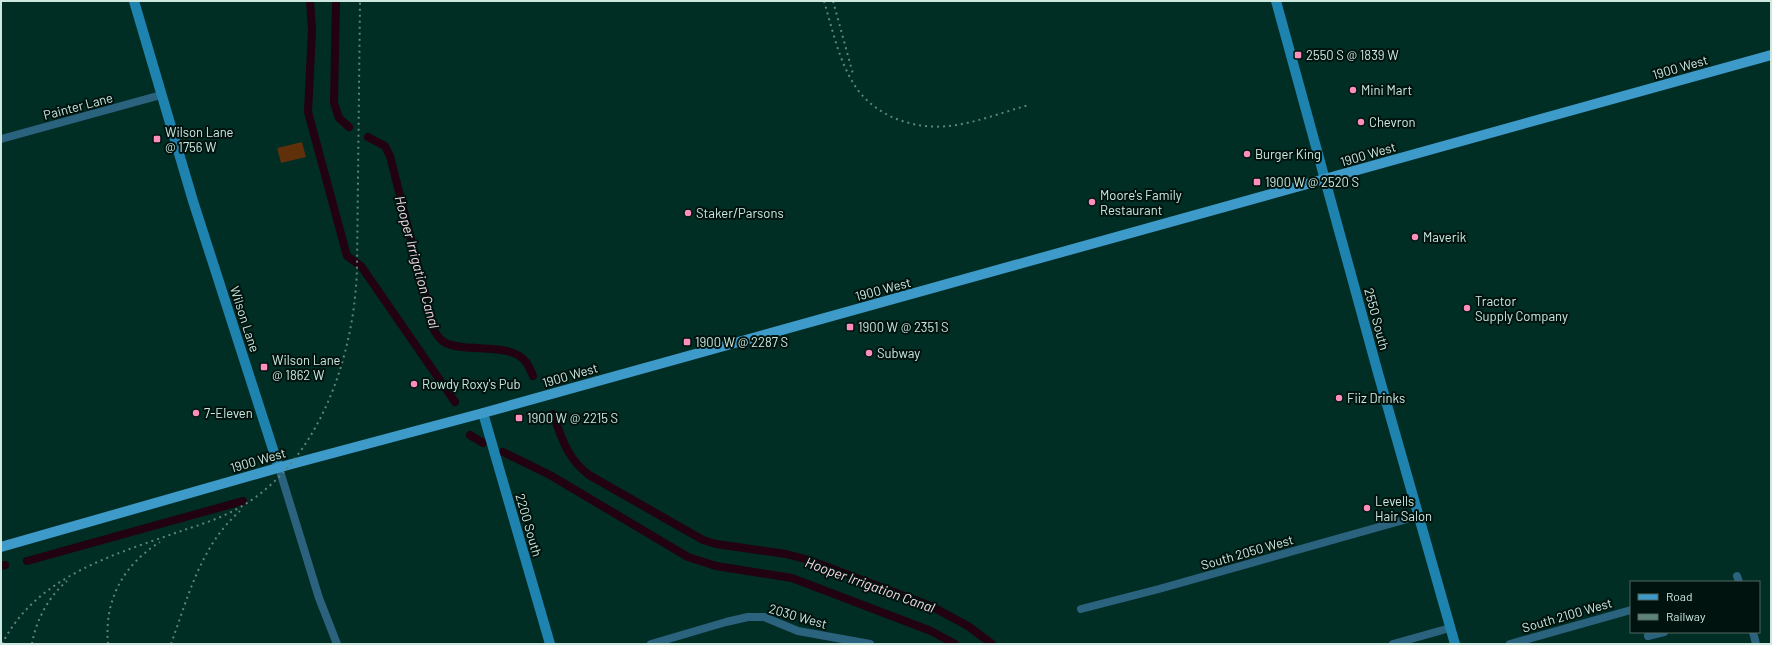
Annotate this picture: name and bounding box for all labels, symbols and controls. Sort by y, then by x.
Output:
place label: 2550 S @ 1839 W [1306,47,1399,63]
marker: 2550 S @ 1839 W [1293,50,1303,60]
street label: 1900 West [1650,51,1710,83]
place label: Mini Mart [1361,82,1412,98]
marker: Mini Mart [1348,85,1358,95]
street label: Painter Lane [41,89,115,123]
place label: Chevron [1369,114,1416,130]
marker: Chevron [1356,117,1366,127]
place label: Wilson Lane @ 1756 W [165,124,234,155]
marker: Wilson Lane @ 1756 W [152,134,162,144]
street label: 1900 West [1338,138,1398,170]
place label: Burger King [1255,146,1321,162]
marker: Burger King [1242,149,1252,159]
place label: 1900 W @ 2520 S [1265,174,1359,190]
marker: 1900 W @ 2520 S [1252,177,1262,187]
place label: Moore's Family Restaurant [1100,187,1182,218]
water label: Hooper Irrigation Canal [392,194,443,330]
marker: Moore's Family Restaurant [1087,197,1097,207]
place label: Staker/Parsons [696,205,784,221]
marker: Staker/Parsons [683,208,693,218]
place label: Maverik [1423,229,1467,245]
marker: Maverik [1410,232,1420,242]
street label: 1900 West [853,274,913,304]
street label: Wilson Lane [227,284,263,354]
street label: 2550 South [1361,286,1393,352]
place label: Tractor Supply Company [1475,293,1568,324]
marker: Tractor Supply Company [1462,303,1472,313]
place label: 1900 W @ 2351 S [858,319,949,335]
marker: 1900 W @ 2351 S [845,322,855,332]
place label: 1900 W @ 2287 S [695,334,788,350]
marker: 1900 W @ 2287 S [682,337,692,347]
place label: Subway [877,345,920,361]
marker: Subway [864,348,874,358]
place label: Wilson Lane @ 1862 W [272,352,341,383]
street label: 1900 West [540,359,600,391]
marker: Wilson Lane @ 1862 W [259,362,269,372]
place label: Rowdy Roxy's Pub [422,376,521,392]
marker: Rowdy Roxy's Pub [409,379,419,389]
place label: Fiiz Drinks [1347,390,1405,406]
marker: Fiiz Drinks [1334,393,1344,403]
place label: 7-Eleven [204,405,253,421]
marker: 7-Eleven [191,408,201,418]
place label: 1900 W @ 2215 S [527,410,618,426]
marker: 1900 W @ 2215 S [514,413,524,423]
street label: 1900 West [228,444,288,476]
street label: 2200 South [512,492,546,558]
place label: Levells Hair Salon [1375,493,1432,524]
marker: Levells Hair Salon [1362,503,1372,513]
street label: South 2050 West [1199,531,1295,573]
water label: Hooper Irrigation Canal [803,553,937,616]
legend [1630,581,1760,633]
text: Road [1666,589,1693,603]
street label: South 2100 West [1520,594,1614,636]
street label: 2030 West [767,600,829,632]
text: Railway [1666,609,1706,623]

